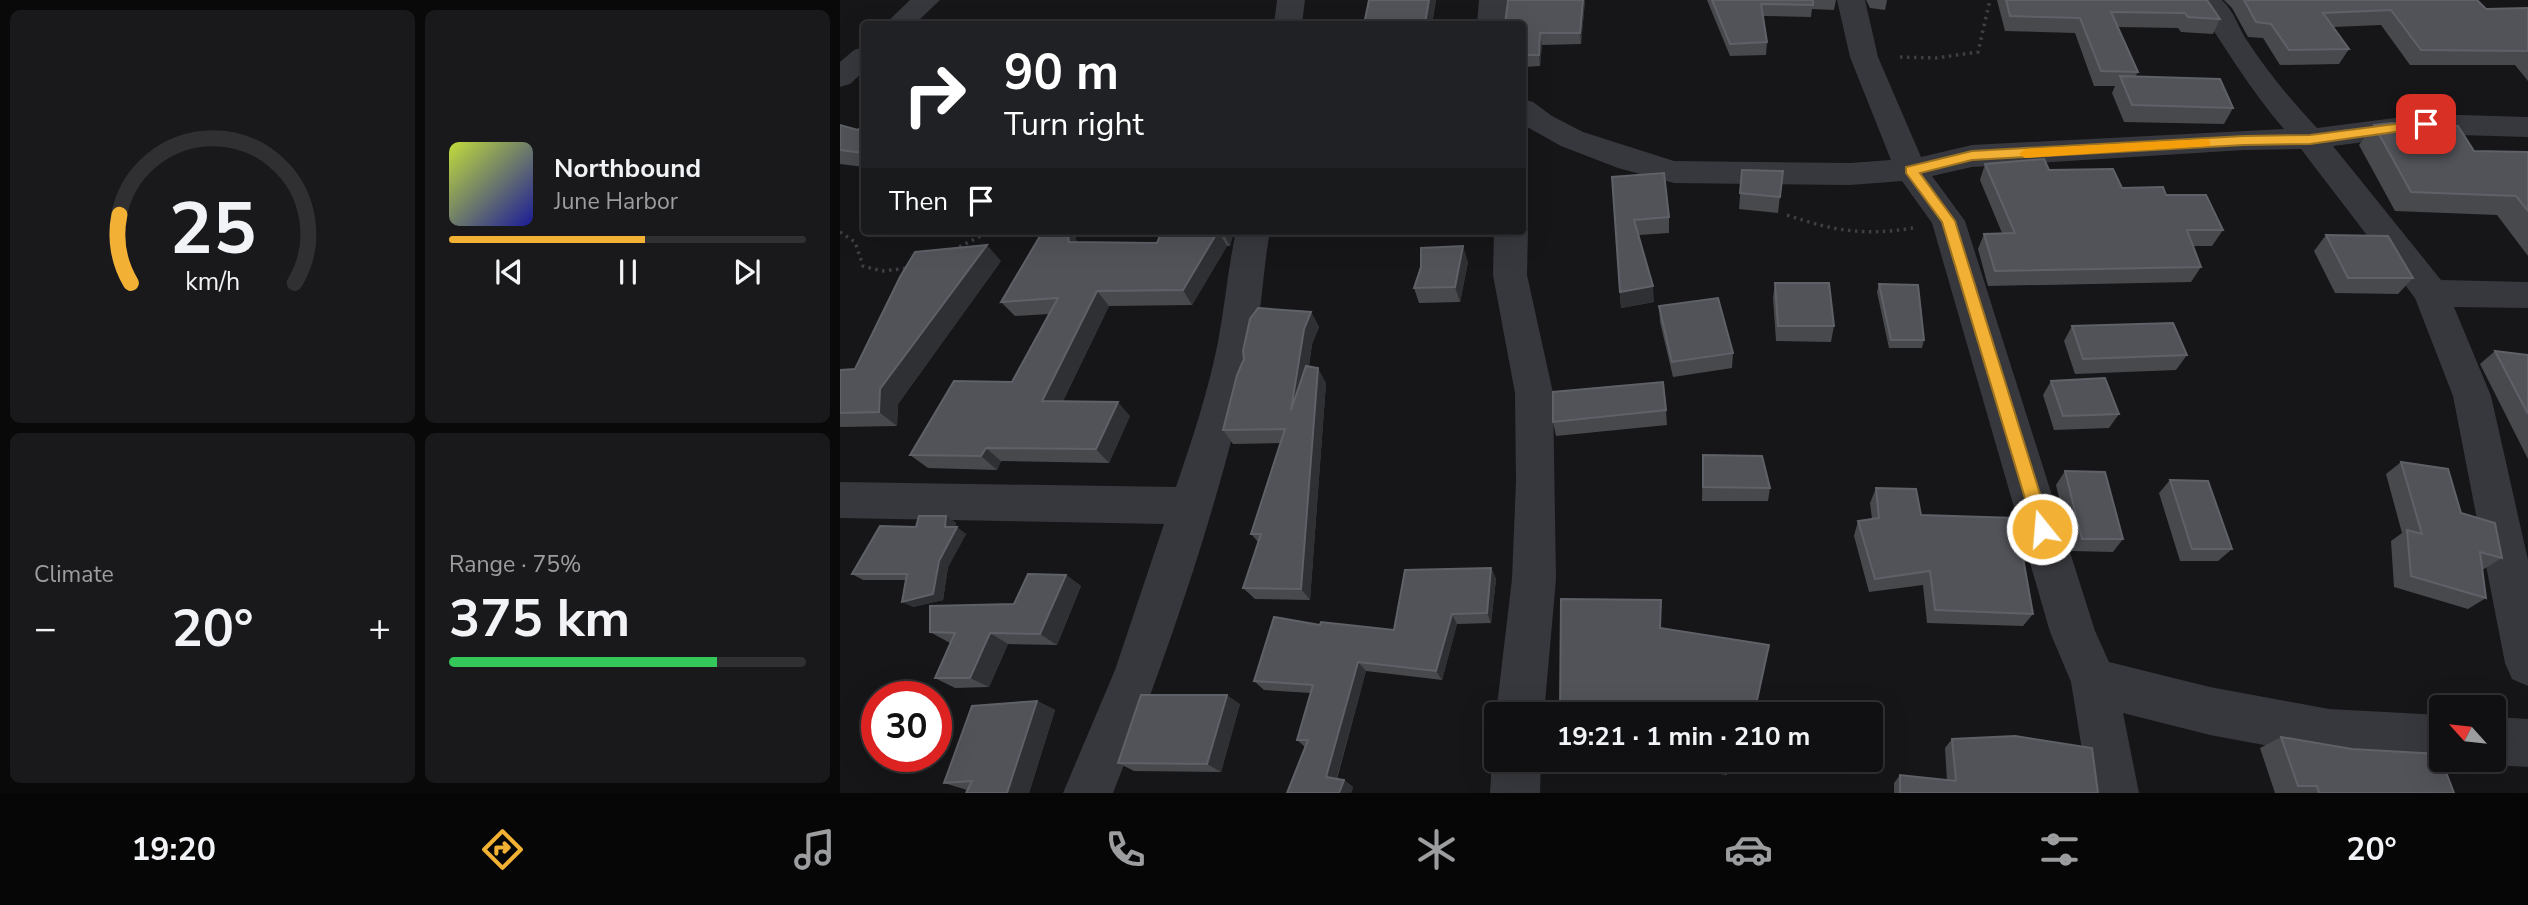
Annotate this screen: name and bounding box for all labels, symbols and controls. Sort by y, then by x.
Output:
text: 90 m [1004,39,1119,106]
icon: right [889,49,980,140]
pin [2396,94,2456,154]
text: Turn right [1004,103,1144,146]
icon: arrive [2407,105,2445,143]
text: Northbound [554,151,701,186]
text: 25 [169,179,256,279]
icon: arrive [962,182,1000,220]
text: Then [889,184,948,219]
text: June Harbor [554,186,678,217]
icon: previous [490,253,528,291]
icon: pause [609,253,647,291]
icon: next [728,253,766,291]
text: km/h [185,265,240,299]
position arrow [2005,492,2079,566]
text: Range · 75% [449,549,581,580]
text: Climate [34,559,114,590]
text: 375 km [449,583,630,654]
text: 20° [171,593,254,664]
text: − [34,603,57,654]
text: + [368,603,391,654]
speed limit sign: 30 [861,681,952,772]
north arrow [2429,695,2506,772]
map controls [2429,695,2506,772]
text: 19:21 · 1 min · 210 m [1557,719,1810,754]
icon: directions [478,825,527,874]
icon: music [790,825,839,874]
icon: phone [1101,825,1150,874]
icon: climate [1412,825,1461,874]
icon: car [1724,825,1773,874]
icon: filters [2035,825,2084,874]
text: 19:20 [131,828,216,871]
text: 20° [2346,828,2397,871]

